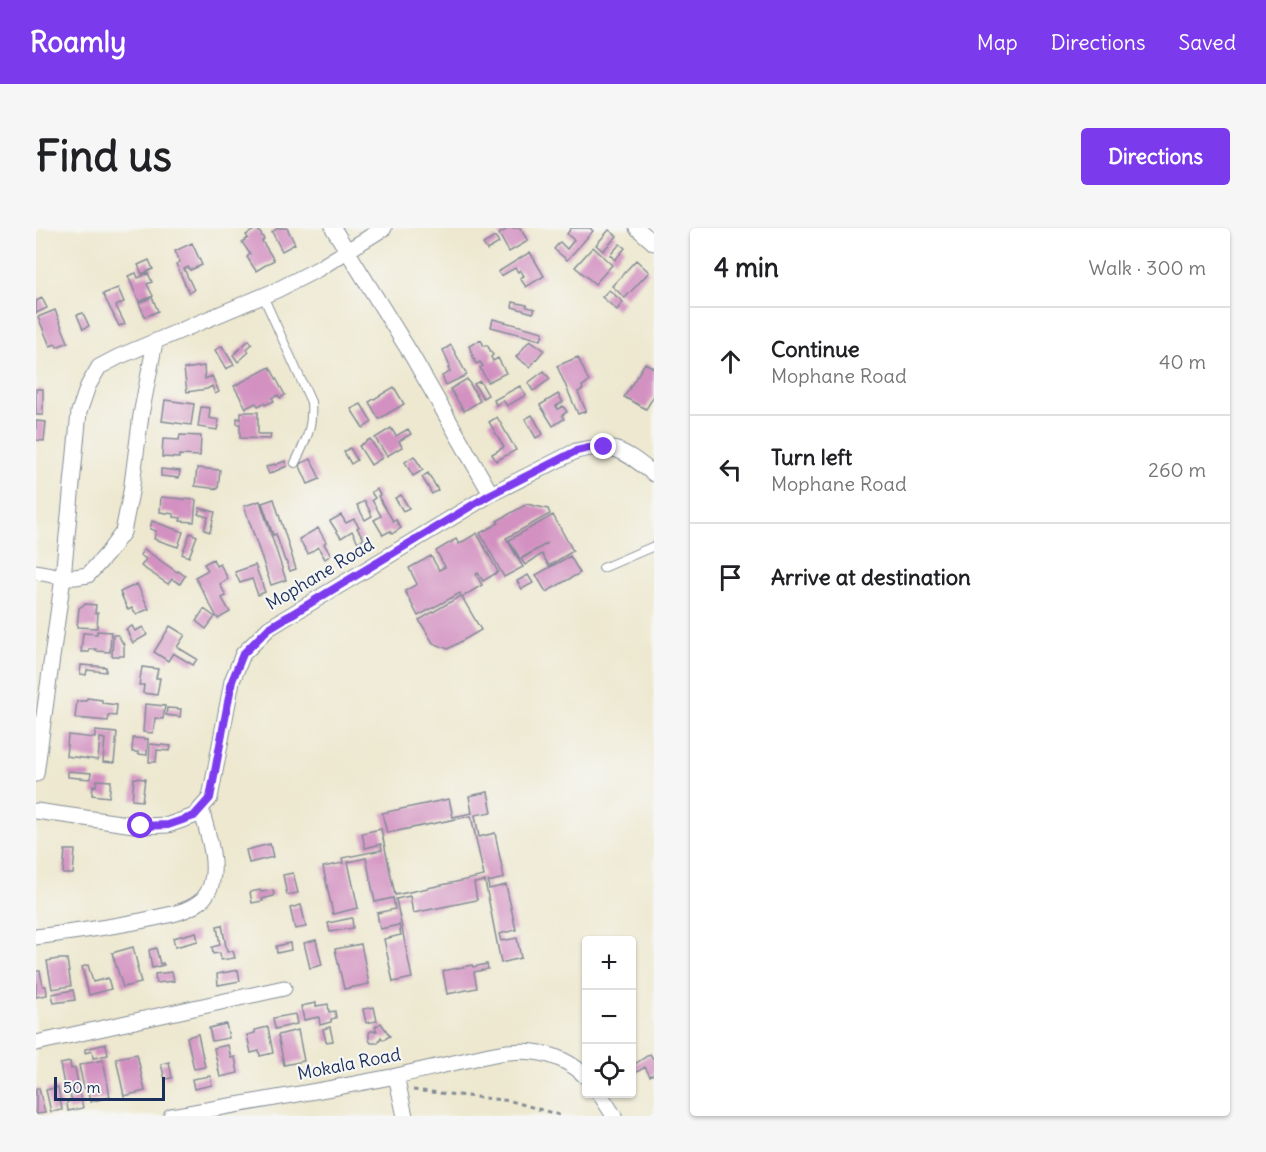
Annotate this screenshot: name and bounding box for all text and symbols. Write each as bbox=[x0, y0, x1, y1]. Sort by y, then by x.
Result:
text: Roamly bbox=[30, 24, 126, 60]
text: Map bbox=[977, 29, 1018, 56]
text: Directions bbox=[1051, 29, 1145, 56]
text: Saved bbox=[1178, 29, 1236, 56]
button: Directions bbox=[1081, 128, 1230, 185]
text: Find us bbox=[36, 130, 172, 182]
text: 4 min bbox=[714, 251, 779, 284]
text: Walk · 300 m bbox=[1088, 255, 1206, 280]
text: Continue bbox=[771, 335, 860, 363]
icon: ahead bbox=[714, 345, 747, 378]
text: 40 m bbox=[1159, 349, 1206, 374]
text: Mophane Road bbox=[771, 363, 907, 388]
route end bbox=[590, 433, 616, 459]
text: Turn left bbox=[771, 443, 852, 471]
icon: left bbox=[714, 453, 747, 486]
text: 260 m bbox=[1148, 457, 1206, 482]
text: Mophane Road bbox=[771, 471, 907, 496]
street label: Mophane Road bbox=[261, 532, 378, 615]
icon: arrive bbox=[714, 561, 747, 594]
text: Arrive at destination bbox=[771, 563, 971, 591]
route start bbox=[127, 812, 153, 838]
map controls bbox=[582, 936, 636, 1098]
button: + bbox=[582, 936, 636, 990]
button: − bbox=[582, 990, 636, 1044]
street label: Mokala Road bbox=[295, 1042, 403, 1085]
button: locate bbox=[582, 1044, 636, 1098]
scale bar bbox=[54, 1074, 165, 1102]
text: 50 m bbox=[63, 1077, 101, 1097]

